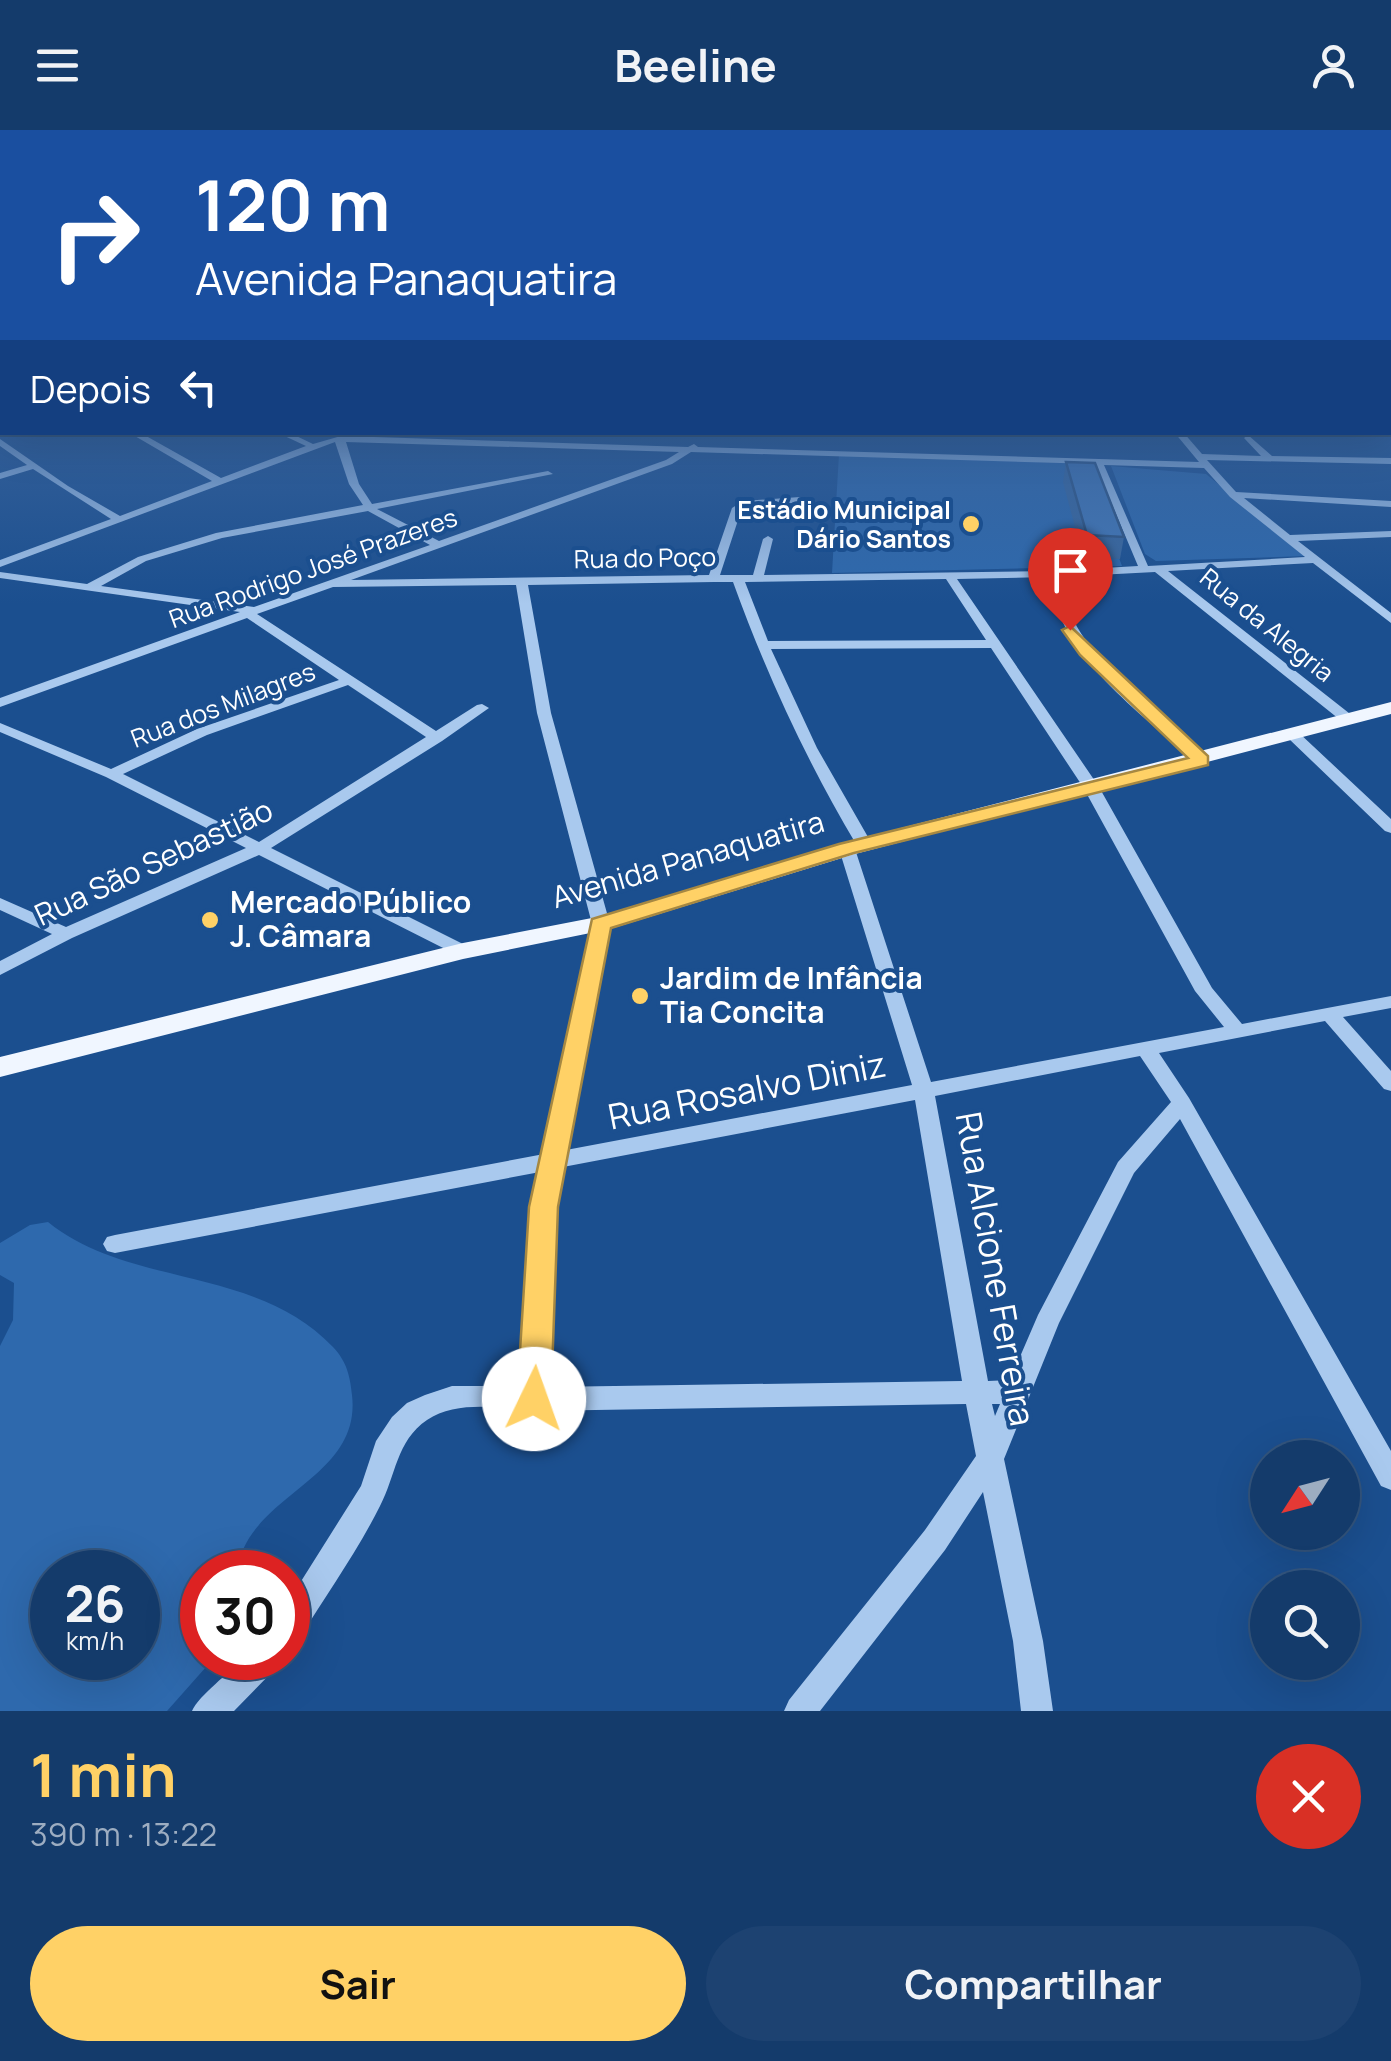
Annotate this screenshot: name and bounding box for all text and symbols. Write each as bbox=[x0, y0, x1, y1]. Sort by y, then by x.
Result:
text: Beeline bbox=[614, 34, 777, 96]
icon: menu bbox=[30, 38, 85, 93]
icon: person bbox=[1306, 38, 1361, 93]
text: 120 m bbox=[195, 156, 390, 252]
icon: right bbox=[30, 170, 160, 300]
text: Avenida Panaquatira bbox=[195, 247, 617, 309]
icon: left bbox=[171, 360, 226, 415]
text: Depois bbox=[30, 362, 151, 414]
place label: Estádio Municipal Dário Santos bbox=[737, 492, 951, 556]
street label: Rua Rodrigo José Prazeres bbox=[164, 499, 462, 636]
marker: Estádio Municipal Dário Santos bbox=[960, 513, 982, 535]
pin bbox=[1028, 528, 1113, 631]
street label: Rua do Poço bbox=[574, 539, 716, 576]
icon: arrive bbox=[1043, 543, 1098, 598]
street label: Rua da Alegria bbox=[1193, 560, 1342, 690]
street label: Rua dos Milagres bbox=[126, 653, 320, 756]
street label: Rua São Sebastião bbox=[28, 789, 279, 935]
street label: Avenida Panaquatira bbox=[547, 800, 829, 917]
place label: Mercado Público J. Câmara bbox=[230, 881, 471, 956]
marker: Mercado Público J. Câmara bbox=[199, 909, 221, 931]
place label: Jardim de Infância Tia Concita bbox=[660, 957, 923, 1032]
marker: Jardim de Infância Tia Concita bbox=[629, 985, 651, 1007]
street label: Rua Rosalvo Diniz bbox=[604, 1040, 890, 1140]
street label: Rua Alcione Ferreira bbox=[945, 1108, 1047, 1430]
position arrow bbox=[482, 1347, 586, 1451]
north arrow bbox=[1250, 1440, 1360, 1550]
map controls bbox=[1250, 1440, 1360, 1680]
speed limit sign: 30 bbox=[180, 1550, 310, 1680]
text: 26 bbox=[65, 1569, 125, 1637]
button: search bbox=[1250, 1570, 1360, 1680]
text: km/h bbox=[66, 1623, 124, 1658]
text: 1 min bbox=[30, 1733, 177, 1815]
button: close bbox=[1256, 1744, 1361, 1849]
text: 390 m · 13:22 bbox=[30, 1812, 217, 1856]
button: Sair bbox=[30, 1926, 686, 2041]
button: Compartilhar bbox=[706, 1926, 1361, 2041]

